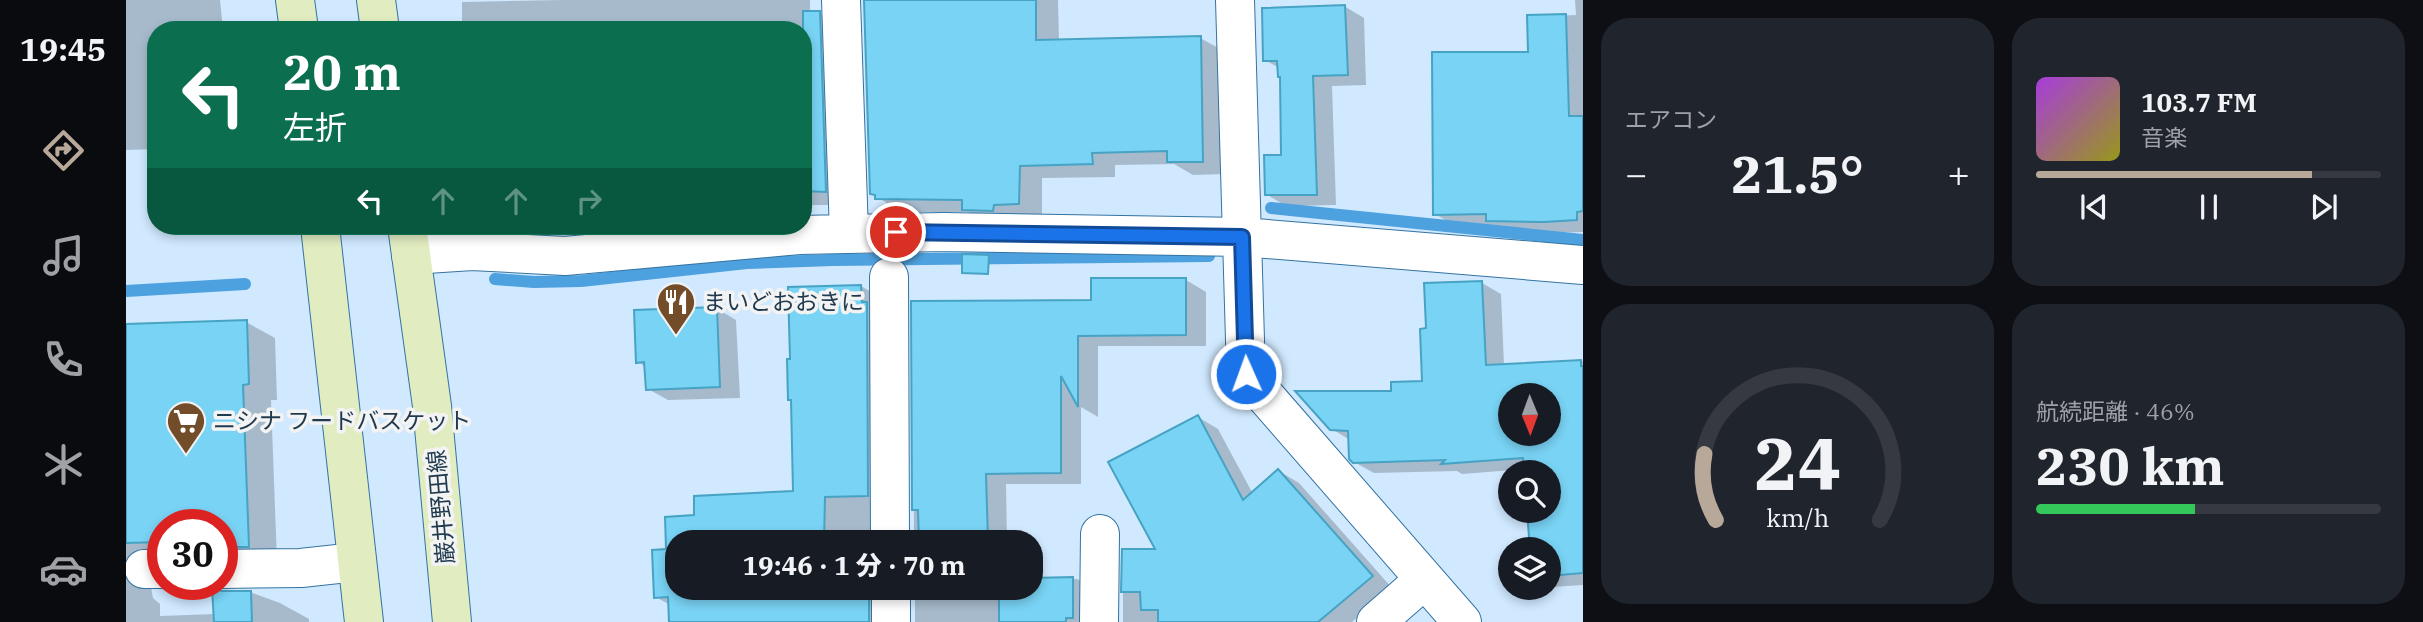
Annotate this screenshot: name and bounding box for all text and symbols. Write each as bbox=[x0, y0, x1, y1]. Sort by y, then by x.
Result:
text: 19:45 bbox=[20, 28, 106, 70]
text: 20 m bbox=[283, 40, 401, 103]
icon: left bbox=[168, 49, 259, 140]
text: 103.7 FM bbox=[2141, 85, 2257, 119]
text: エアコン bbox=[1625, 104, 1717, 134]
text: 左折 bbox=[283, 106, 347, 148]
text: 音楽 bbox=[2141, 122, 2187, 152]
icon: directions bbox=[39, 126, 88, 175]
text: 21.5° bbox=[1731, 140, 1864, 207]
text: − bbox=[1625, 149, 1648, 198]
text: + bbox=[1947, 149, 1970, 198]
icon: left bbox=[351, 182, 389, 220]
icon: ahead bbox=[424, 182, 462, 220]
icon: ahead bbox=[497, 182, 535, 220]
icon: right bbox=[570, 182, 608, 220]
icon: previous bbox=[2075, 188, 2113, 226]
icon: pause bbox=[2190, 188, 2228, 226]
icon: next bbox=[2305, 188, 2343, 226]
pin bbox=[866, 202, 926, 262]
icon: arrive bbox=[877, 213, 915, 251]
icon: music bbox=[39, 231, 88, 280]
restaurant icon: まいどおおきに bbox=[655, 281, 697, 336]
place label: まいどおおきに bbox=[703, 286, 864, 316]
icon: phone bbox=[39, 335, 88, 384]
position arrow bbox=[1209, 337, 1283, 411]
north arrow bbox=[1498, 383, 1561, 446]
map controls bbox=[1498, 383, 1561, 600]
text: 航続距離 · 46% bbox=[2036, 396, 2195, 426]
supermarket icon: ニシナ フードバスケット bbox=[165, 400, 207, 455]
place label: ニシナ フードバスケット bbox=[213, 405, 471, 435]
text: 24 bbox=[1754, 415, 1841, 510]
text: 230 km bbox=[2036, 432, 2225, 499]
icon: climate bbox=[39, 440, 88, 489]
street label: 巌井野田線 bbox=[420, 448, 460, 566]
button: search bbox=[1498, 460, 1561, 523]
text: km/h bbox=[1766, 501, 1829, 534]
speed limit sign: 30 bbox=[147, 509, 238, 600]
button: layers bbox=[1498, 537, 1561, 600]
icon: car bbox=[39, 545, 88, 594]
text: 19:46 · 1 分 · 70 m bbox=[742, 548, 966, 582]

